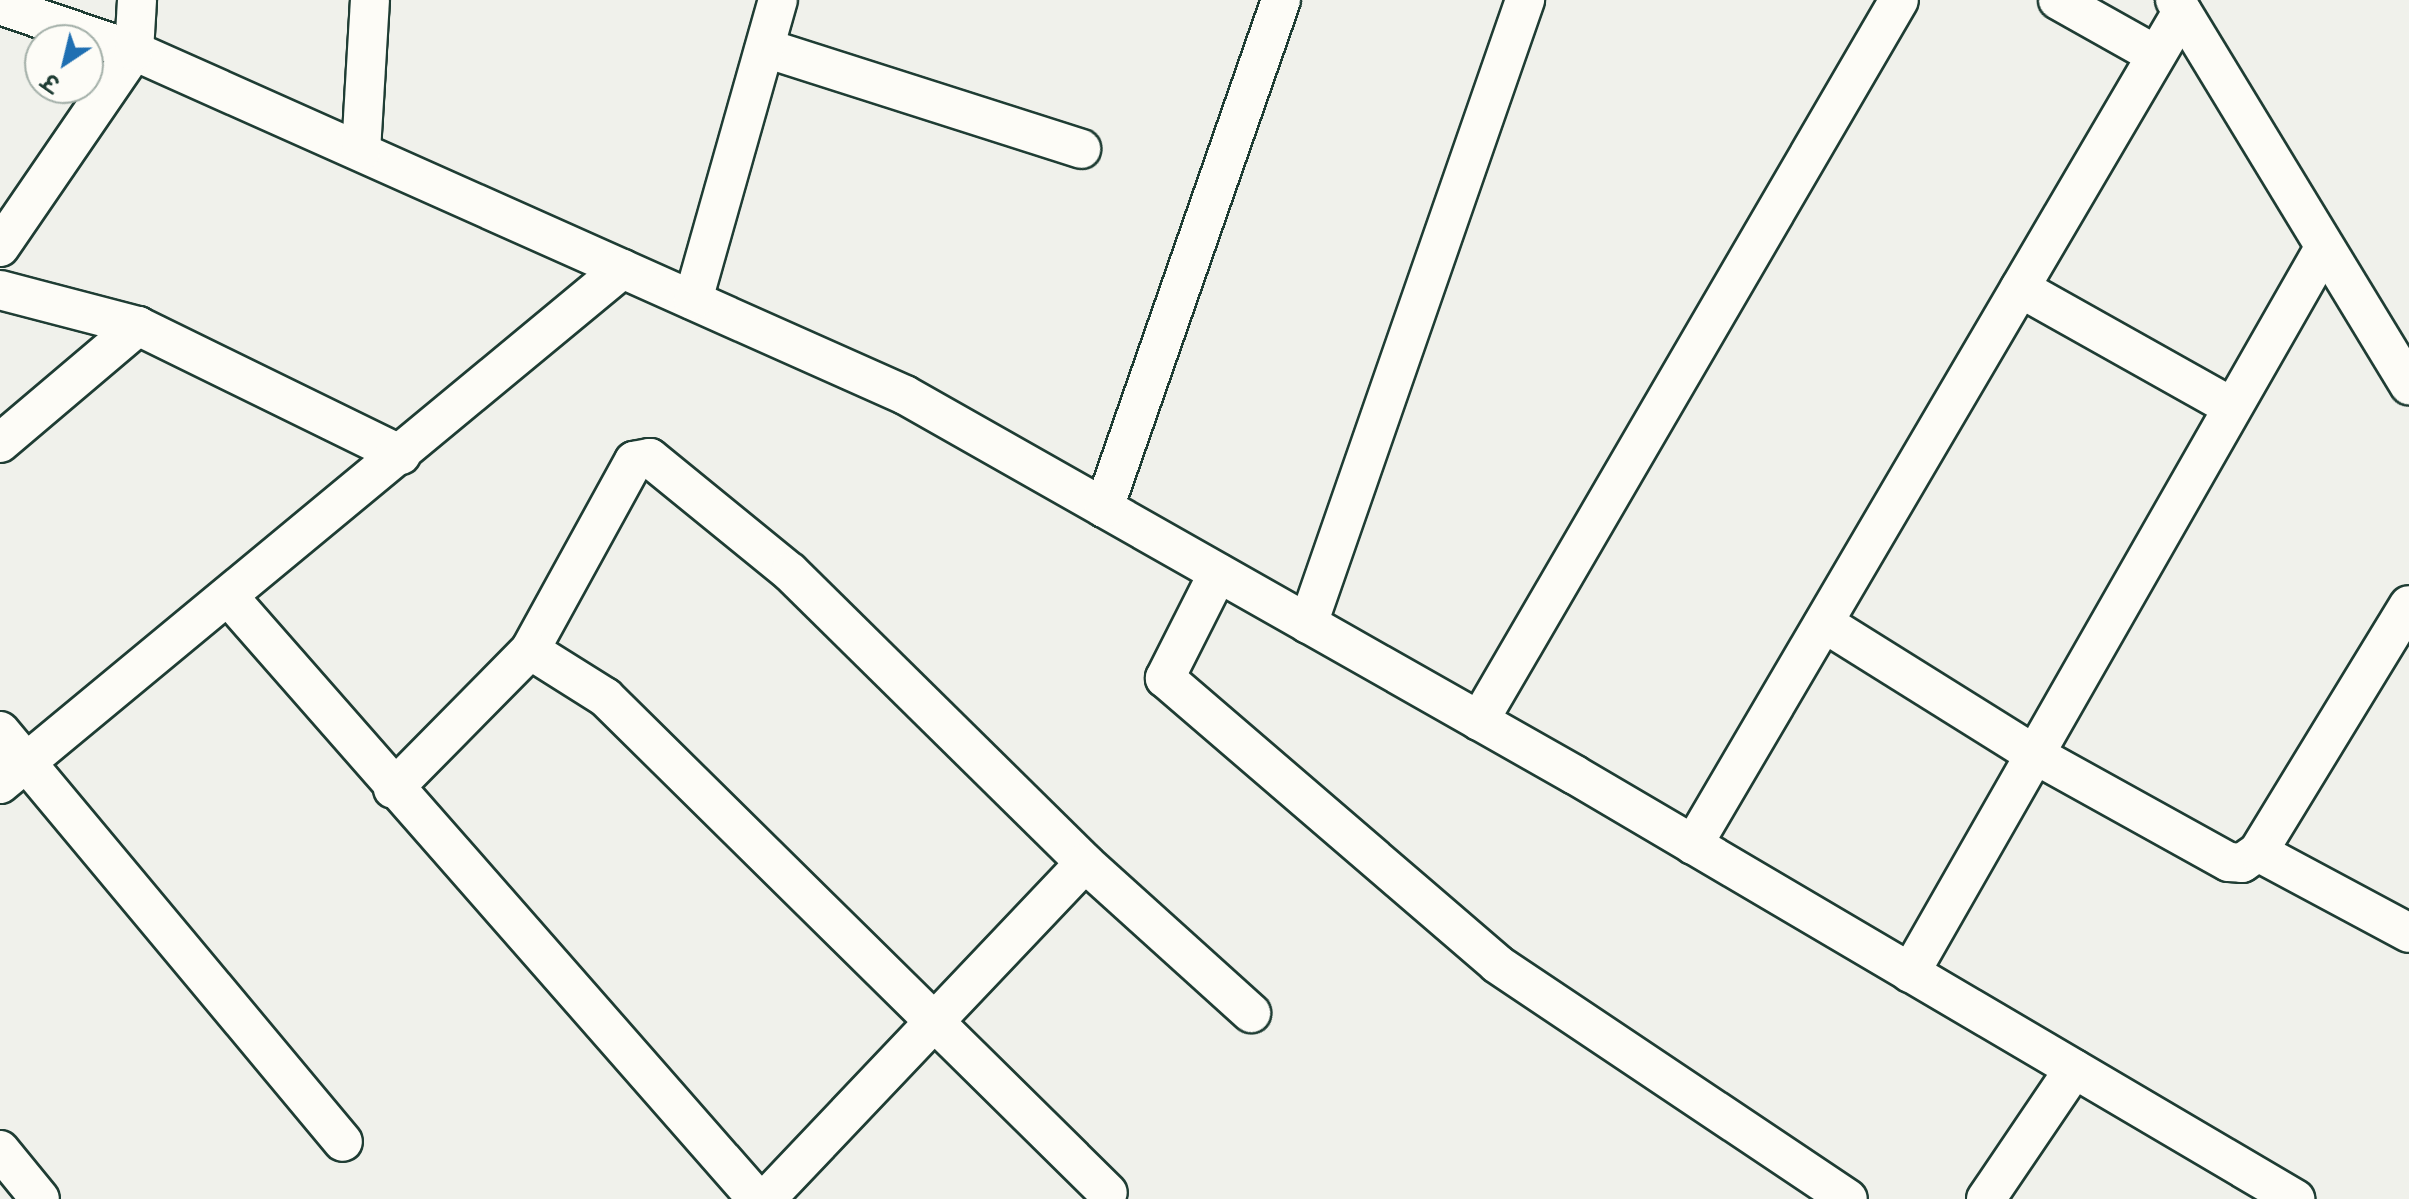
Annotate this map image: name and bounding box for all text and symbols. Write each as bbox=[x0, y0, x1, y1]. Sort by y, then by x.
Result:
north arrow bbox=[24, 24, 104, 104]
text: उ bbox=[38, 67, 65, 97]

